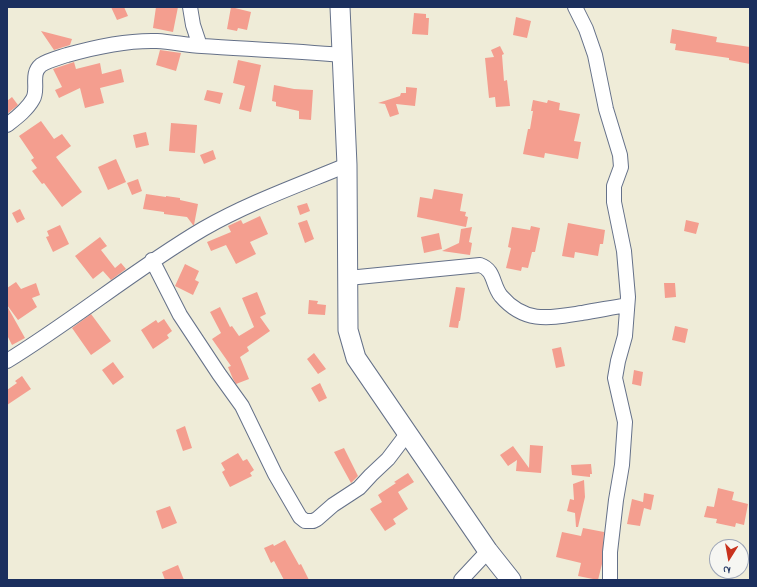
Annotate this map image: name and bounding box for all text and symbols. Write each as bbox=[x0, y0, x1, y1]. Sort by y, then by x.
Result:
north arrow bbox=[709, 539, 749, 579]
text: N bbox=[722, 561, 732, 578]

